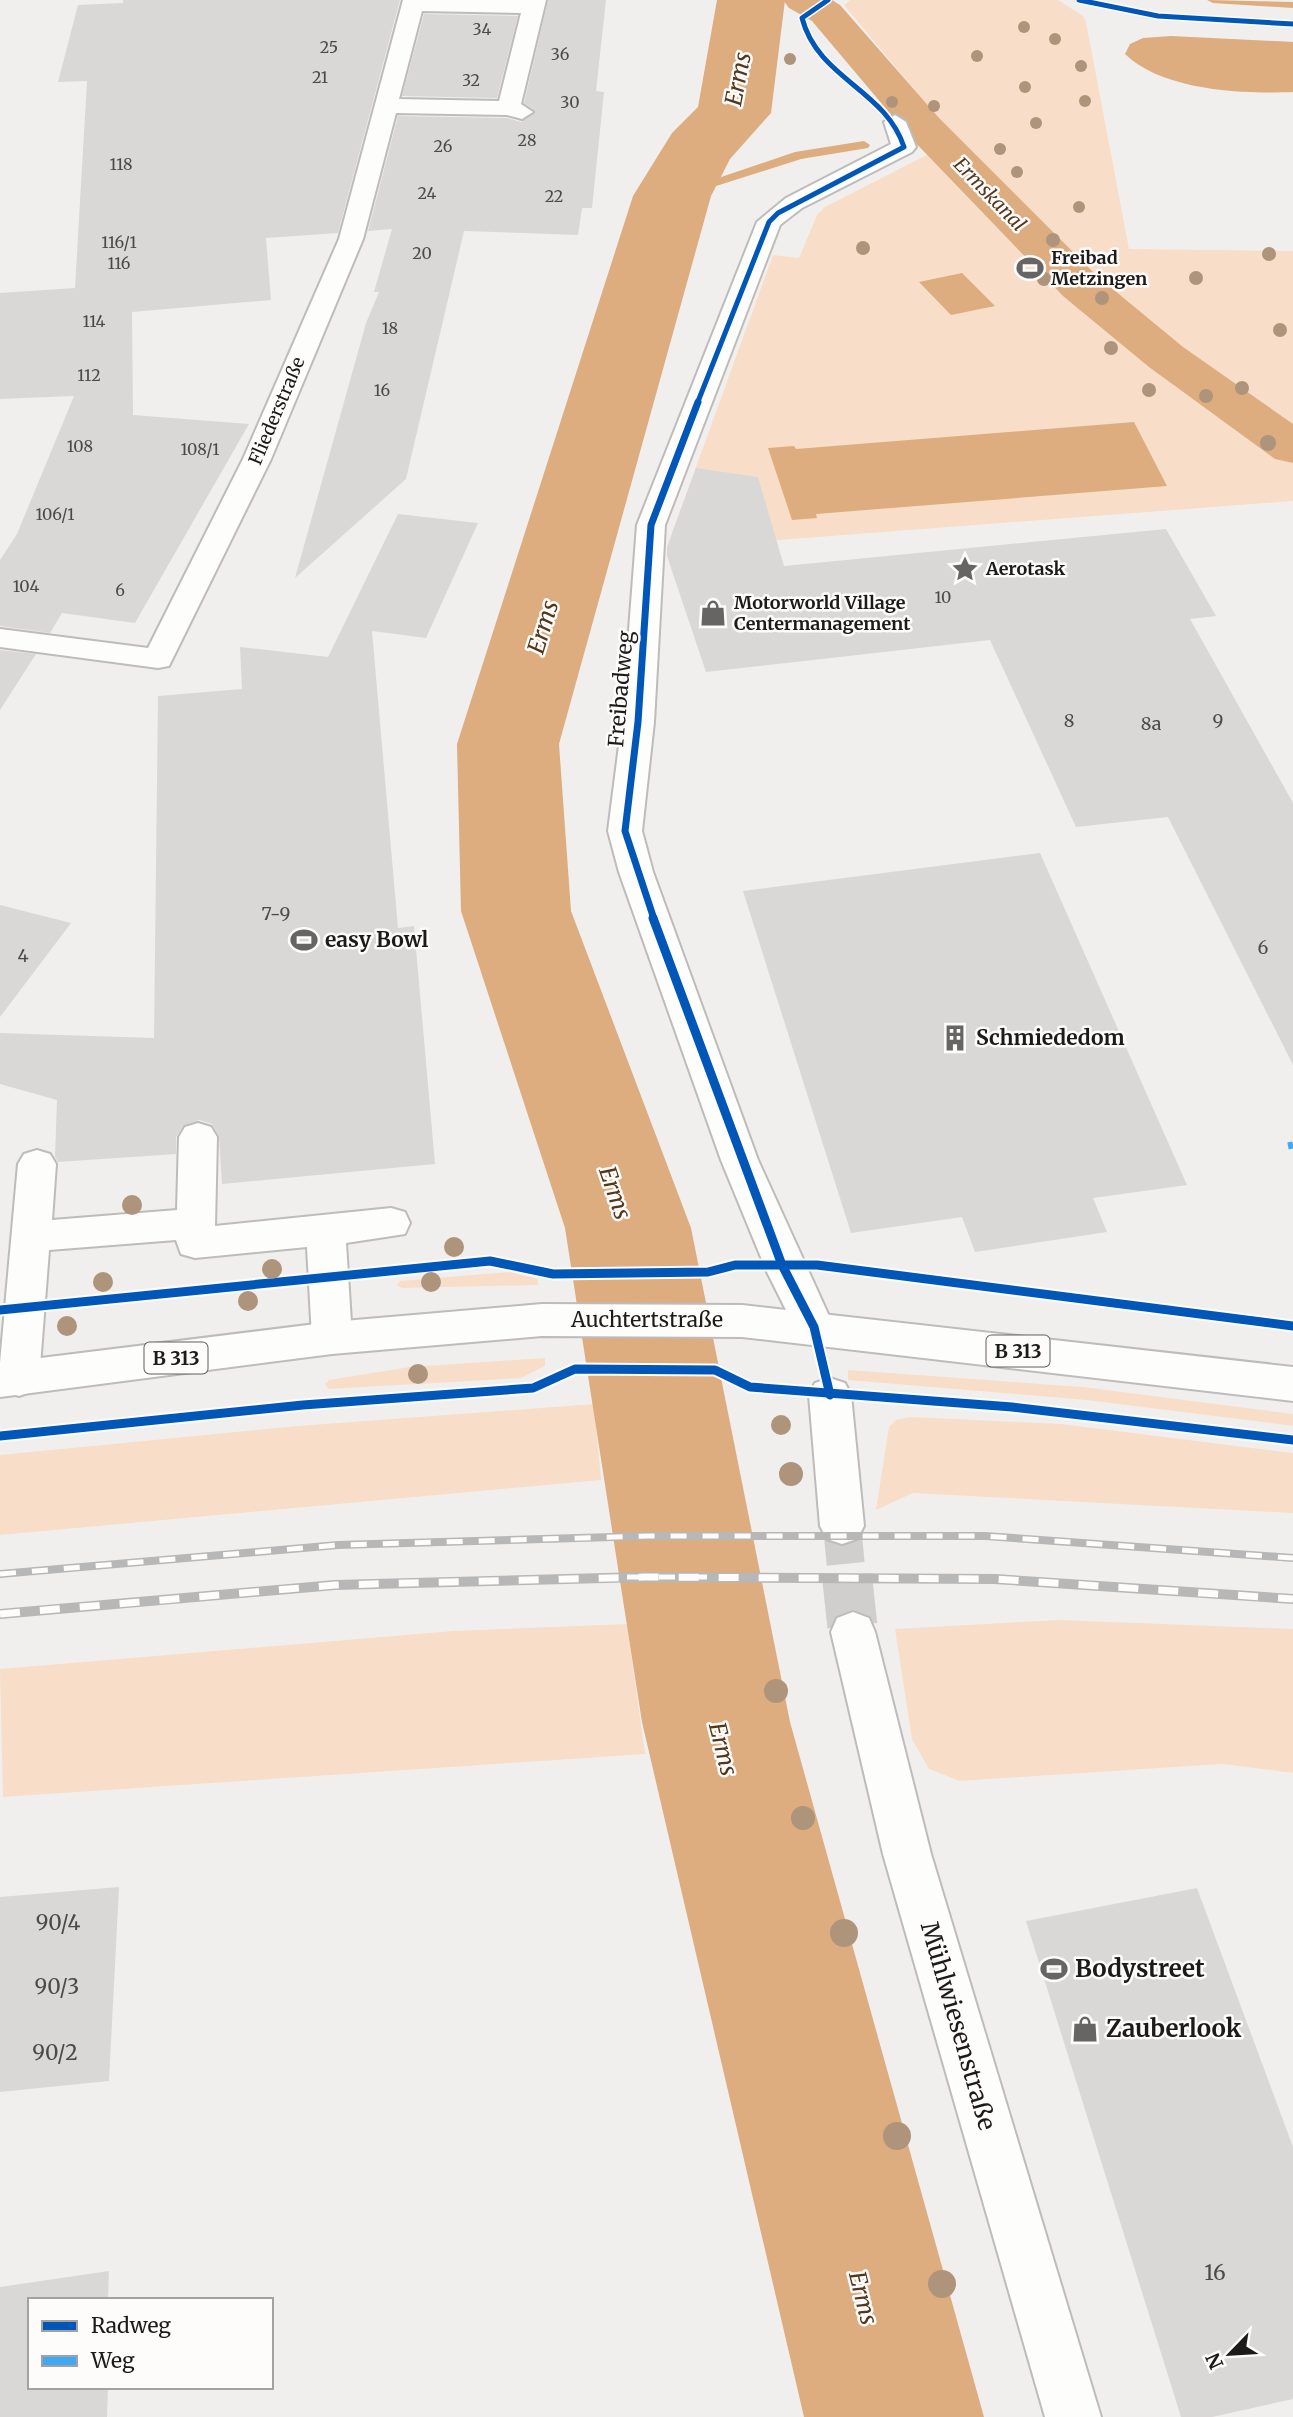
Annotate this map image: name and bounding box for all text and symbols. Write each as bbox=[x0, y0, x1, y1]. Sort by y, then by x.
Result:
house number: 34 bbox=[473, 19, 492, 39]
house number: 25 bbox=[320, 37, 338, 57]
house number: 36 bbox=[551, 44, 570, 64]
water label: Erms bbox=[718, 50, 757, 108]
house number: 21 bbox=[312, 67, 328, 87]
house number: 32 bbox=[462, 70, 480, 90]
house number: 30 bbox=[560, 92, 580, 112]
house number: 28 bbox=[518, 130, 536, 150]
house number: 26 bbox=[434, 136, 453, 156]
water label: Ermskanal bbox=[949, 152, 1031, 236]
house number: 118 bbox=[109, 154, 133, 174]
house number: 24 bbox=[418, 183, 437, 203]
house number: 22 bbox=[545, 186, 563, 206]
house number: 116/1 bbox=[101, 232, 137, 252]
house number: 20 bbox=[412, 243, 432, 263]
place label: Freibad Metzingen bbox=[1051, 246, 1147, 290]
house number: 116 bbox=[107, 253, 131, 273]
sports icon: Freibad Metzingen bbox=[1015, 253, 1045, 283]
house number: 114 bbox=[83, 311, 106, 331]
house number: 18 bbox=[382, 318, 398, 338]
street label: Fliederstraße bbox=[243, 353, 310, 468]
house number: 112 bbox=[77, 365, 101, 385]
house number: 16 bbox=[374, 380, 390, 400]
house number: 108 bbox=[67, 436, 93, 456]
house number: 108/1 bbox=[181, 439, 219, 459]
house number: 106/1 bbox=[35, 504, 75, 524]
place icon: Aerotask bbox=[950, 554, 980, 584]
place label: Aerotask bbox=[985, 557, 1066, 580]
house number: 104 bbox=[13, 576, 39, 596]
house number: 6 bbox=[115, 580, 125, 600]
house number: 10 bbox=[935, 587, 951, 607]
place label: Motorworld Village Centermanagement bbox=[734, 591, 911, 635]
water label: Erms bbox=[521, 597, 564, 657]
shop icon: Motorworld Village Centermanagement bbox=[698, 598, 728, 628]
street label: Freibadweg bbox=[602, 629, 639, 748]
house number: 8 bbox=[1064, 709, 1074, 732]
house number: 9 bbox=[1213, 709, 1223, 732]
house number: 8a bbox=[1141, 712, 1162, 735]
house number: 7-9 bbox=[262, 902, 290, 925]
sports icon: easy Bowl bbox=[289, 925, 319, 955]
place label: easy Bowl bbox=[325, 926, 429, 953]
house number: 6 bbox=[1258, 936, 1269, 959]
house number: 4 bbox=[17, 944, 29, 967]
building icon: Schmiededom bbox=[940, 1023, 970, 1053]
place label: Schmiededom bbox=[976, 1024, 1125, 1051]
water label: Erms bbox=[593, 1163, 638, 1223]
street label: Auchtertstraße bbox=[570, 1306, 723, 1333]
road number: B 313 bbox=[986, 1336, 1050, 1366]
road number: B 313 bbox=[144, 1342, 208, 1374]
water label: Erms bbox=[703, 1719, 744, 1779]
house number: 90/4 bbox=[36, 1909, 80, 1936]
street label: Mühlwiesenstraße bbox=[914, 1918, 1003, 2134]
place label: Bodystreet bbox=[1075, 1953, 1205, 1984]
sports icon: Bodystreet bbox=[1039, 1954, 1069, 1984]
house number: 90/3 bbox=[35, 1973, 79, 2000]
place label: Zauberlook bbox=[1106, 2013, 1242, 2044]
shop icon: Zauberlook bbox=[1070, 2014, 1100, 2044]
house number: 90/2 bbox=[32, 2039, 78, 2066]
house number: 16 bbox=[1204, 2259, 1226, 2286]
water label: Erms bbox=[843, 2268, 884, 2328]
legend bbox=[28, 2298, 273, 2389]
text: Radweg bbox=[91, 2312, 171, 2339]
north arrow bbox=[1195, 2319, 1265, 2389]
text: Weg bbox=[90, 2347, 135, 2374]
text: N bbox=[1201, 2349, 1229, 2373]

